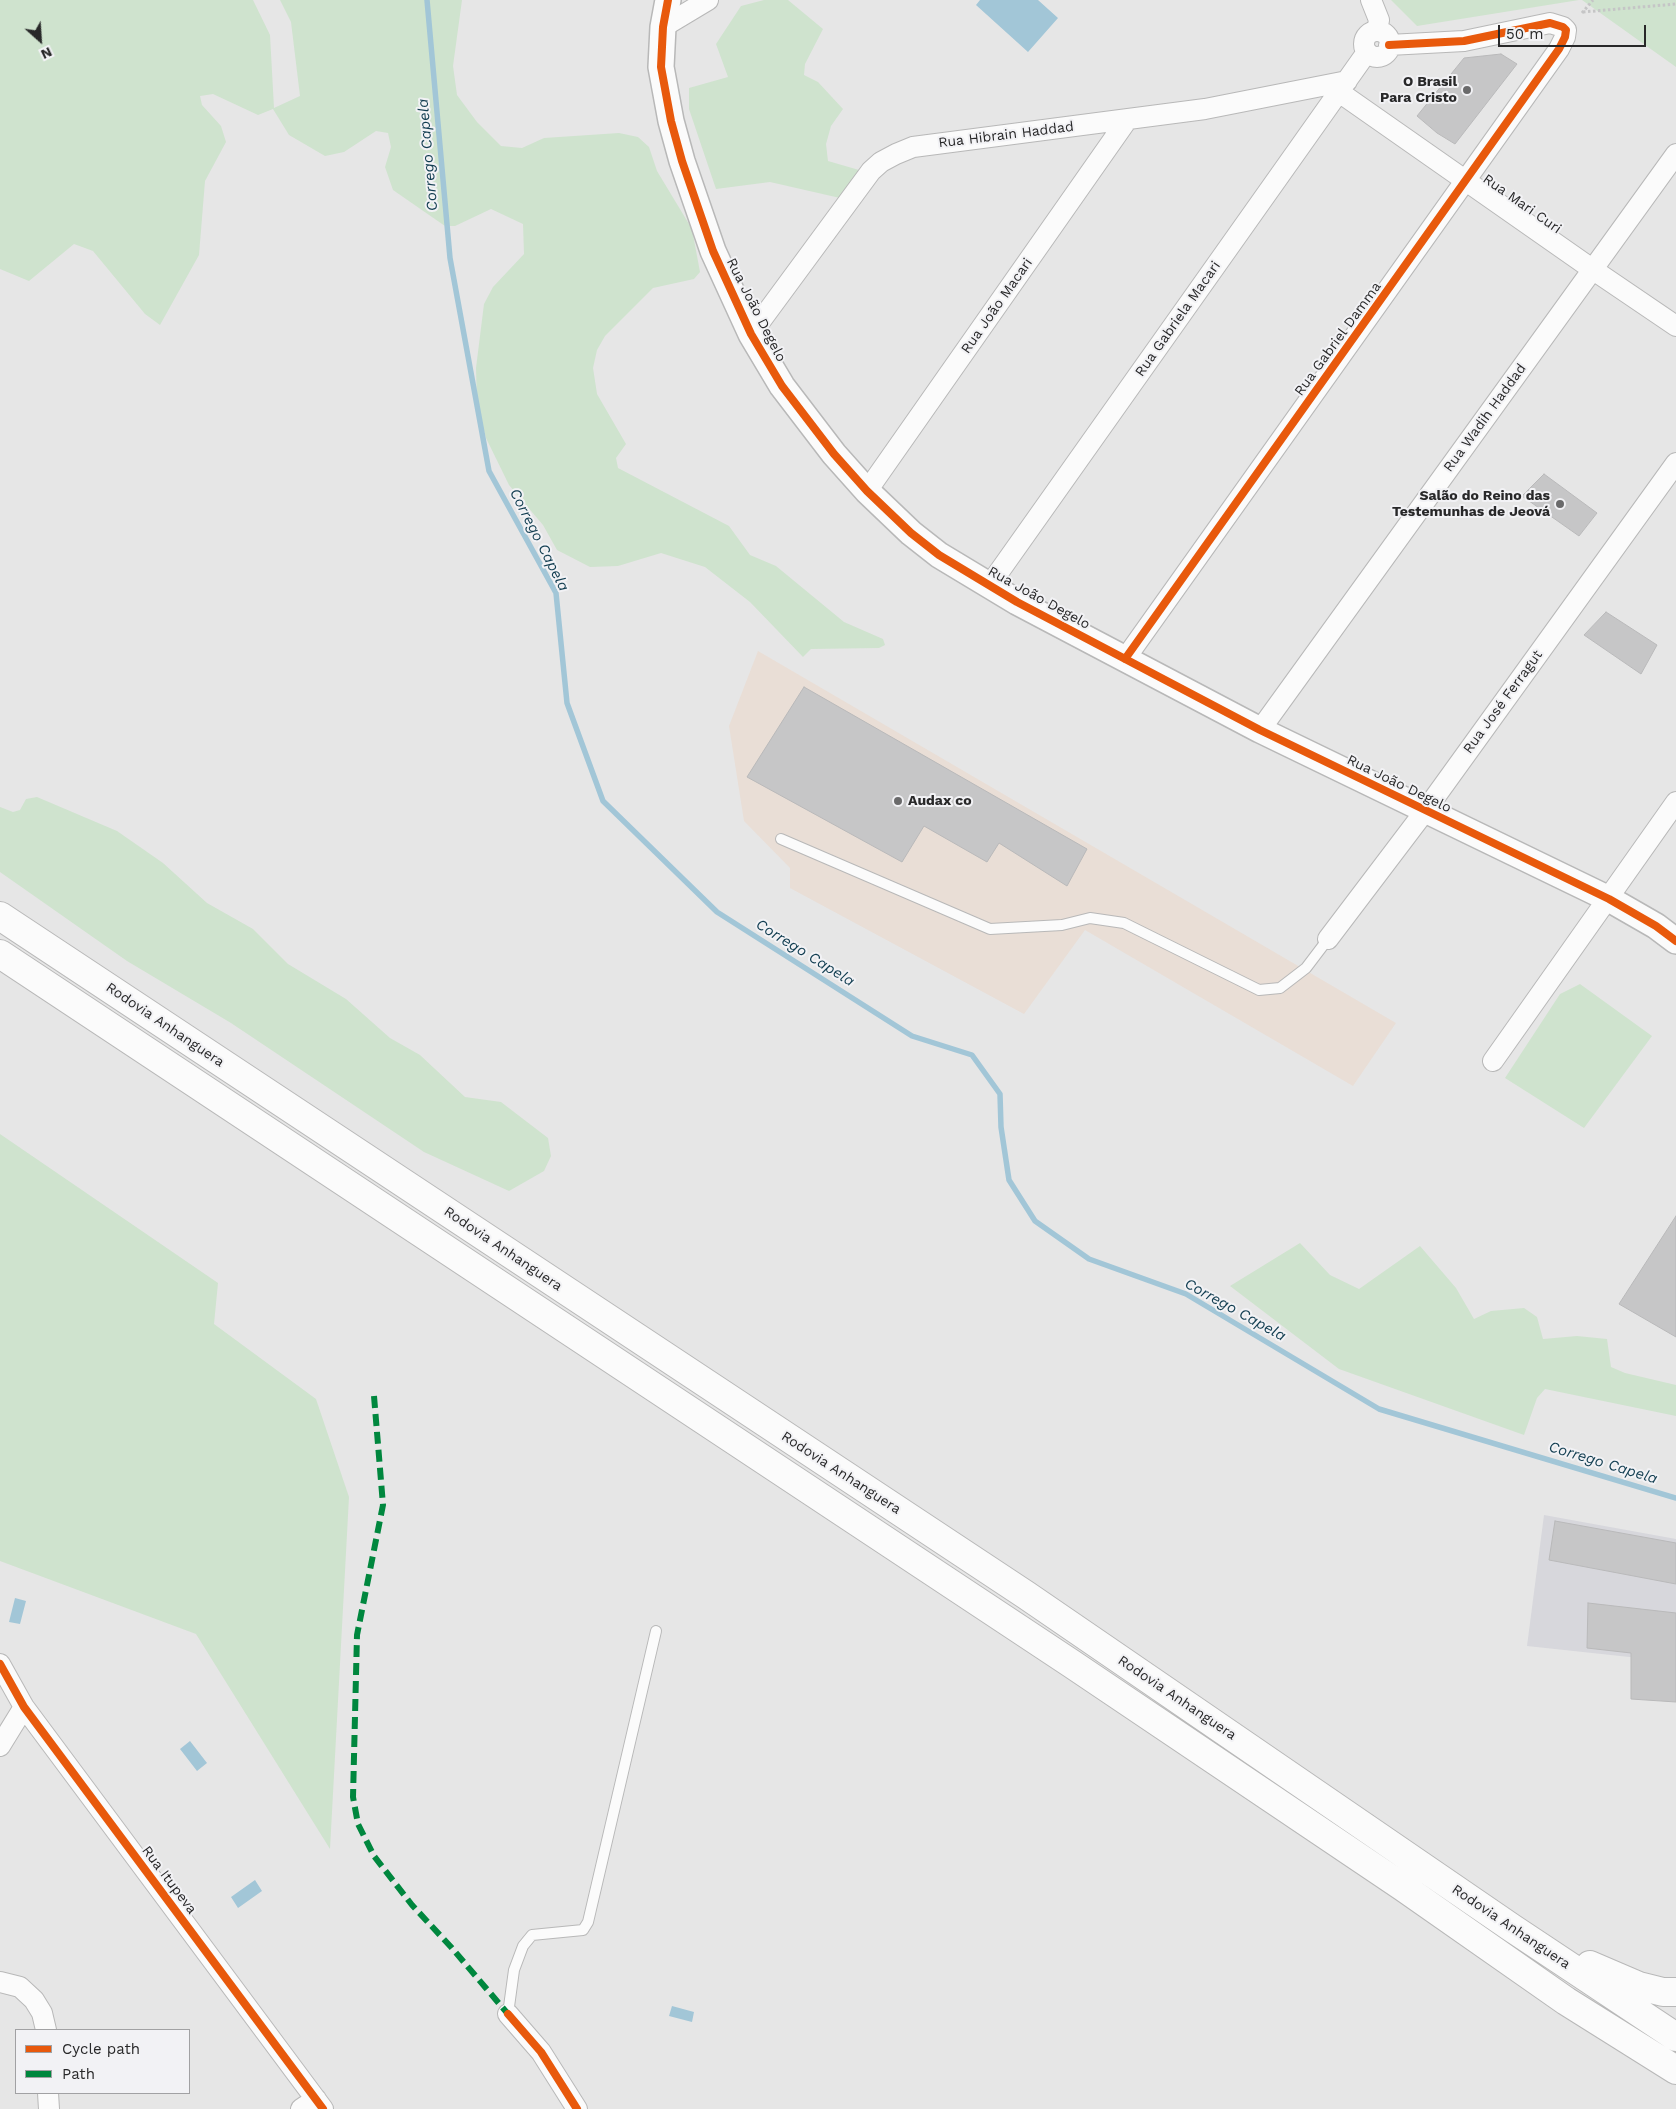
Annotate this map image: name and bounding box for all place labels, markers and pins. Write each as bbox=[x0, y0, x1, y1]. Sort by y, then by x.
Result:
place label: O Brasil Para Cristo bbox=[1380, 74, 1457, 106]
marker: O Brasil Para Cristo bbox=[1461, 84, 1473, 96]
place label: Salão do Reino das Testemunhas de Jeová bbox=[1392, 488, 1550, 520]
marker: Salão do Reino das Testemunhas de Jeová bbox=[1554, 498, 1566, 510]
place label: Audax co bbox=[908, 793, 972, 809]
marker: Audax co bbox=[892, 795, 904, 807]

